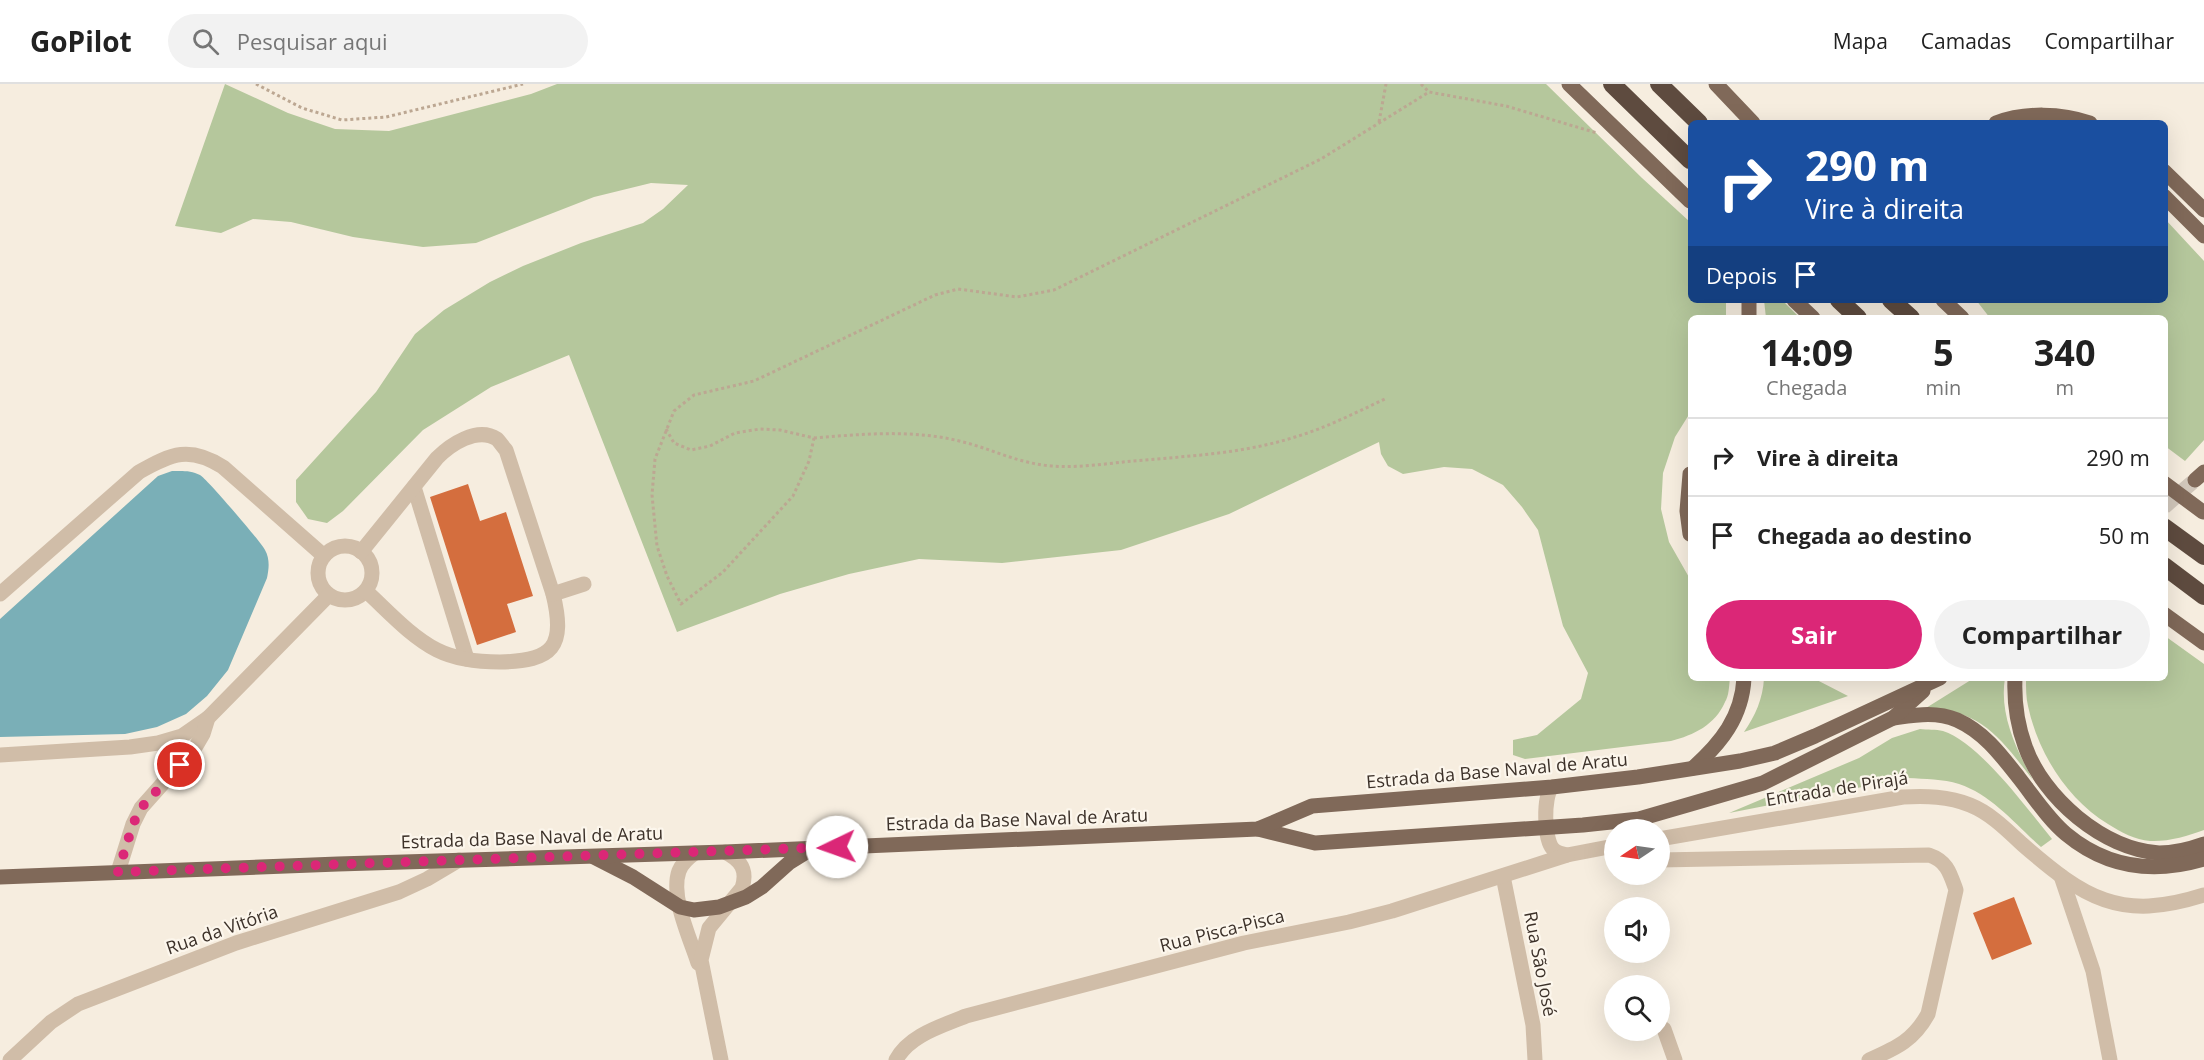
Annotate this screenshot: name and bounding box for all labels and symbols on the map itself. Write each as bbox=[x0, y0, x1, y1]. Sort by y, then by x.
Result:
pin bbox=[154, 739, 205, 790]
street label: Estrada da Base Naval de Aratu bbox=[1365, 747, 1629, 793]
street label: Entrada de Pirajá bbox=[1764, 765, 1910, 811]
street label: Estrada da Base Naval de Aratu bbox=[885, 802, 1149, 836]
position arrow bbox=[805, 815, 869, 879]
north arrow bbox=[1604, 819, 1670, 885]
street label: Estrada da Base Naval de Aratu bbox=[400, 820, 664, 854]
street label: Rua da Vitória bbox=[162, 899, 281, 959]
street label: Rua Pisca-Pisca bbox=[1157, 903, 1287, 957]
street label: Rua São José bbox=[1519, 909, 1563, 1018]

